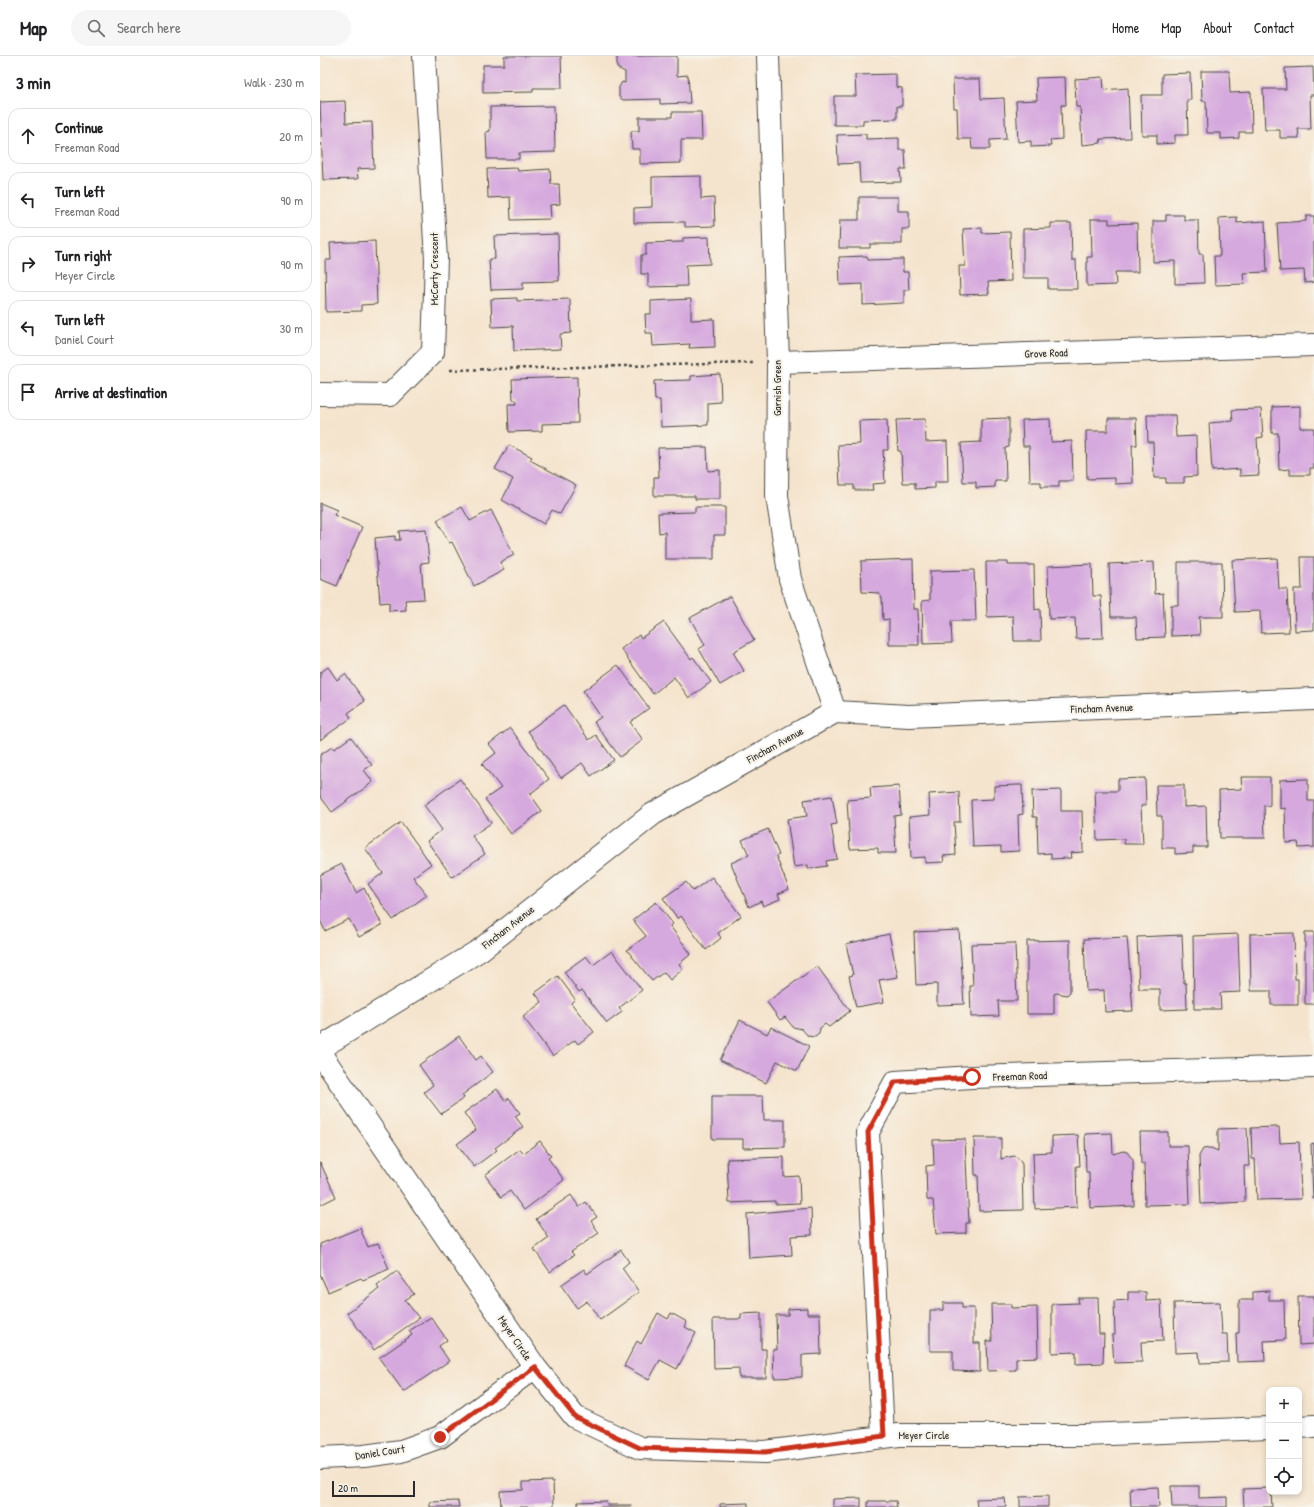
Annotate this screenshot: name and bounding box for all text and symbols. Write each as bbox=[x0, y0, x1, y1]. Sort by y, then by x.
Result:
search box bbox=[71, 10, 351, 46]
text: Map bbox=[20, 15, 47, 41]
icon: search bbox=[85, 17, 107, 39]
text: Search here bbox=[117, 17, 181, 38]
text: Home bbox=[1112, 18, 1139, 37]
text: Map bbox=[1161, 18, 1181, 37]
text: About bbox=[1203, 18, 1232, 37]
text: Contact bbox=[1254, 18, 1294, 37]
text: 3 min bbox=[16, 71, 51, 94]
text: Walk · 230 m bbox=[244, 73, 304, 91]
text: Continue bbox=[55, 117, 103, 138]
icon: ahead bbox=[17, 125, 39, 147]
text: 20 m bbox=[279, 127, 303, 145]
text: Freeman Road bbox=[55, 138, 119, 156]
text: Turn left bbox=[55, 181, 105, 202]
icon: left bbox=[17, 189, 39, 211]
text: 90 m bbox=[281, 191, 303, 209]
text: Freeman Road bbox=[55, 202, 119, 220]
street label: McCarty Crescent bbox=[427, 232, 441, 305]
text: Turn right bbox=[55, 245, 111, 266]
icon: right bbox=[17, 253, 39, 275]
text: 90 m bbox=[281, 255, 303, 273]
text: Meyer Circle bbox=[55, 266, 115, 284]
text: Turn left bbox=[55, 309, 105, 330]
icon: left bbox=[17, 317, 39, 339]
text: 30 m bbox=[280, 319, 303, 337]
text: Daniel Court bbox=[55, 330, 114, 348]
street label: Grove Road bbox=[1024, 345, 1069, 361]
street label: Garnish Green bbox=[770, 360, 784, 416]
icon: arrive bbox=[17, 381, 39, 403]
text: Arrive at destination bbox=[55, 382, 167, 403]
street label: Fincham Avenue bbox=[1069, 700, 1134, 716]
street label: Fincham Avenue bbox=[743, 723, 806, 767]
street label: Fincham Avenue bbox=[478, 902, 537, 952]
route start bbox=[963, 1068, 981, 1086]
street label: Freeman Road bbox=[992, 1068, 1048, 1084]
street label: Meyer Circle bbox=[495, 1313, 535, 1364]
map controls bbox=[1266, 1387, 1302, 1495]
button: + bbox=[1266, 1387, 1302, 1423]
button: − bbox=[1266, 1423, 1302, 1459]
route end bbox=[431, 1428, 449, 1446]
street label: Meyer Circle bbox=[898, 1428, 950, 1442]
street label: Daniel Court bbox=[354, 1441, 406, 1463]
button: locate bbox=[1266, 1459, 1302, 1495]
scale bar bbox=[332, 1479, 415, 1498]
text: 20 m bbox=[338, 1481, 358, 1495]

